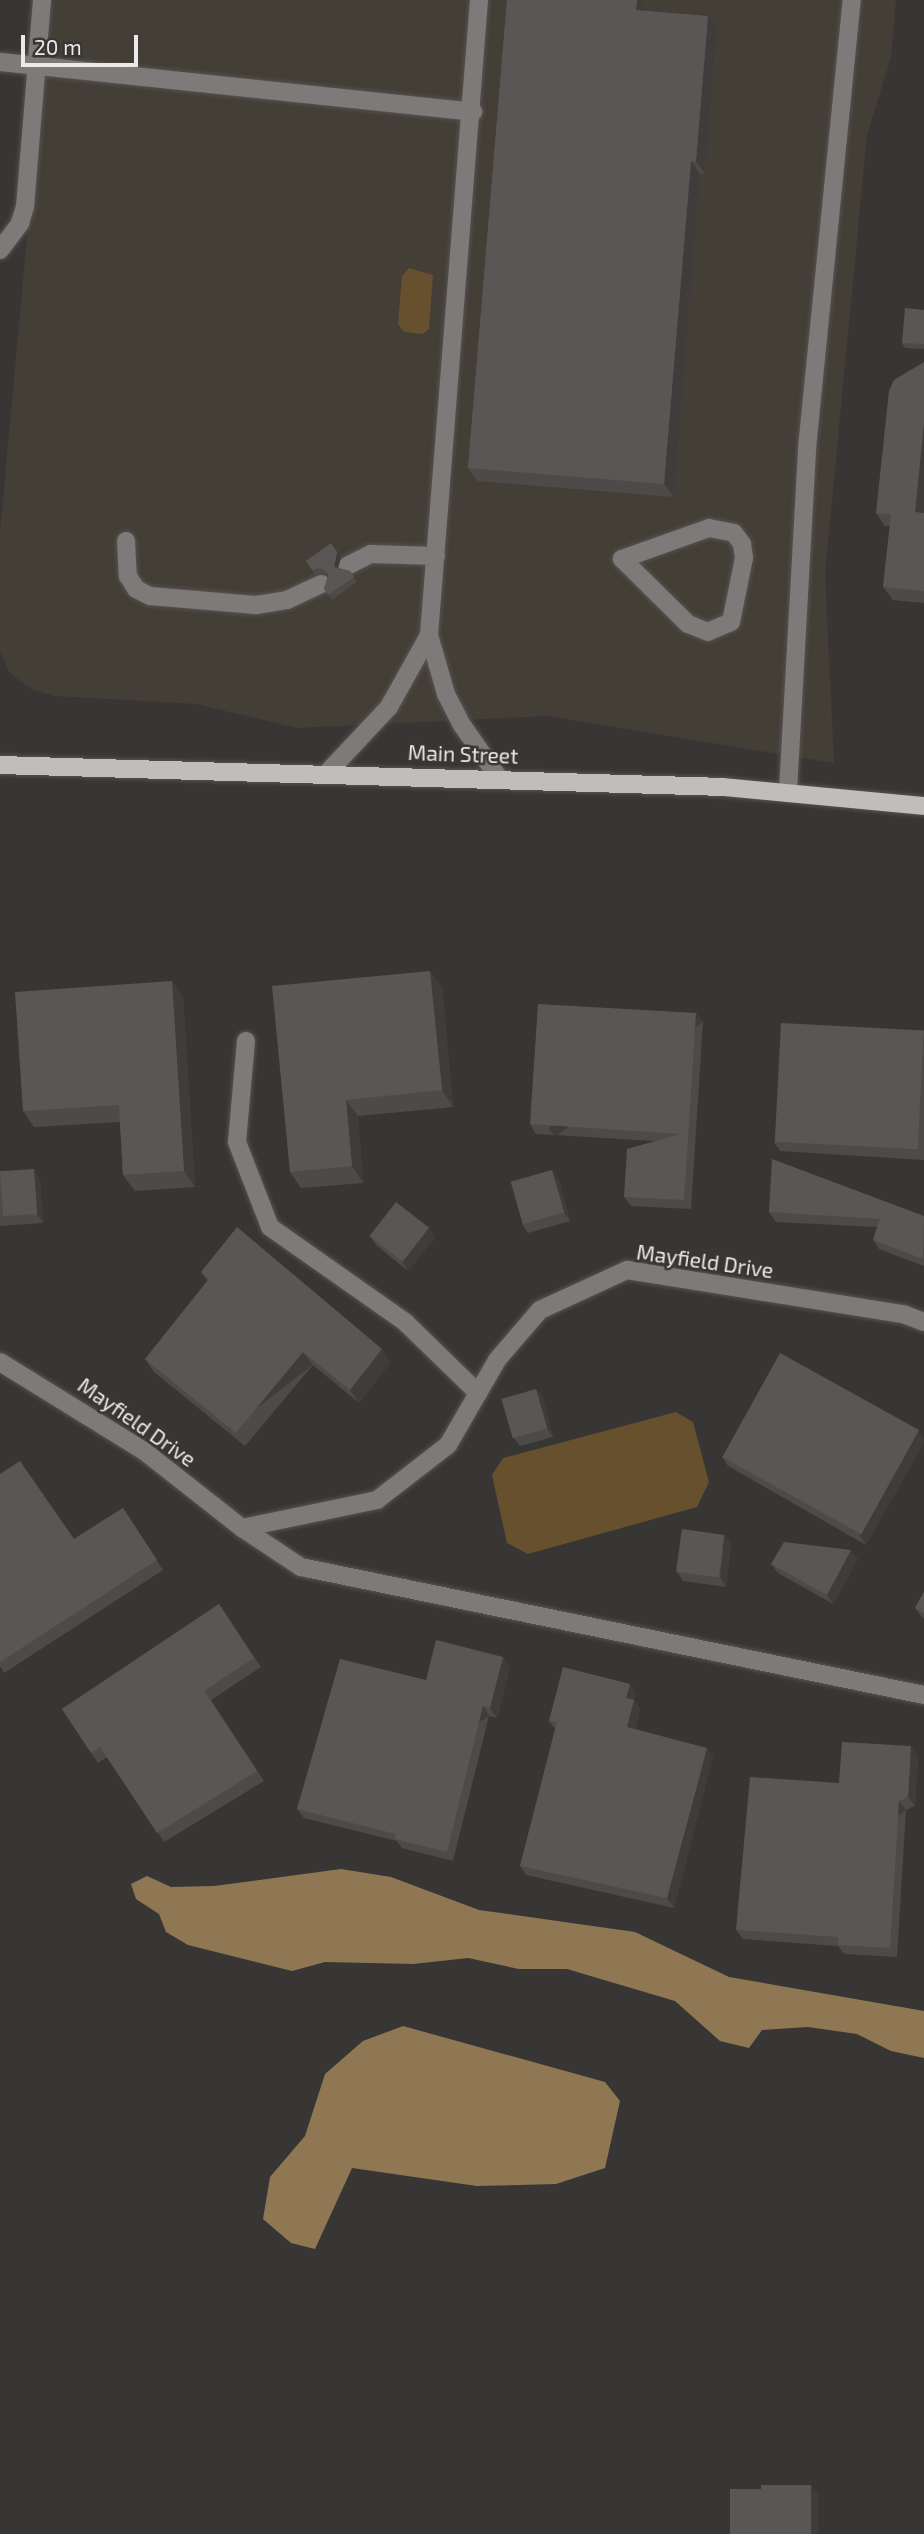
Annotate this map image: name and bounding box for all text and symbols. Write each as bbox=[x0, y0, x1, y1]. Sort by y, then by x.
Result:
scale bar bbox=[24, 21, 142, 65]
text: 20 m bbox=[34, 34, 82, 59]
street label: Main Street bbox=[407, 739, 519, 769]
street label: Mayfield Drive bbox=[635, 1239, 775, 1283]
street label: Mayfield Drive bbox=[73, 1372, 201, 1472]

